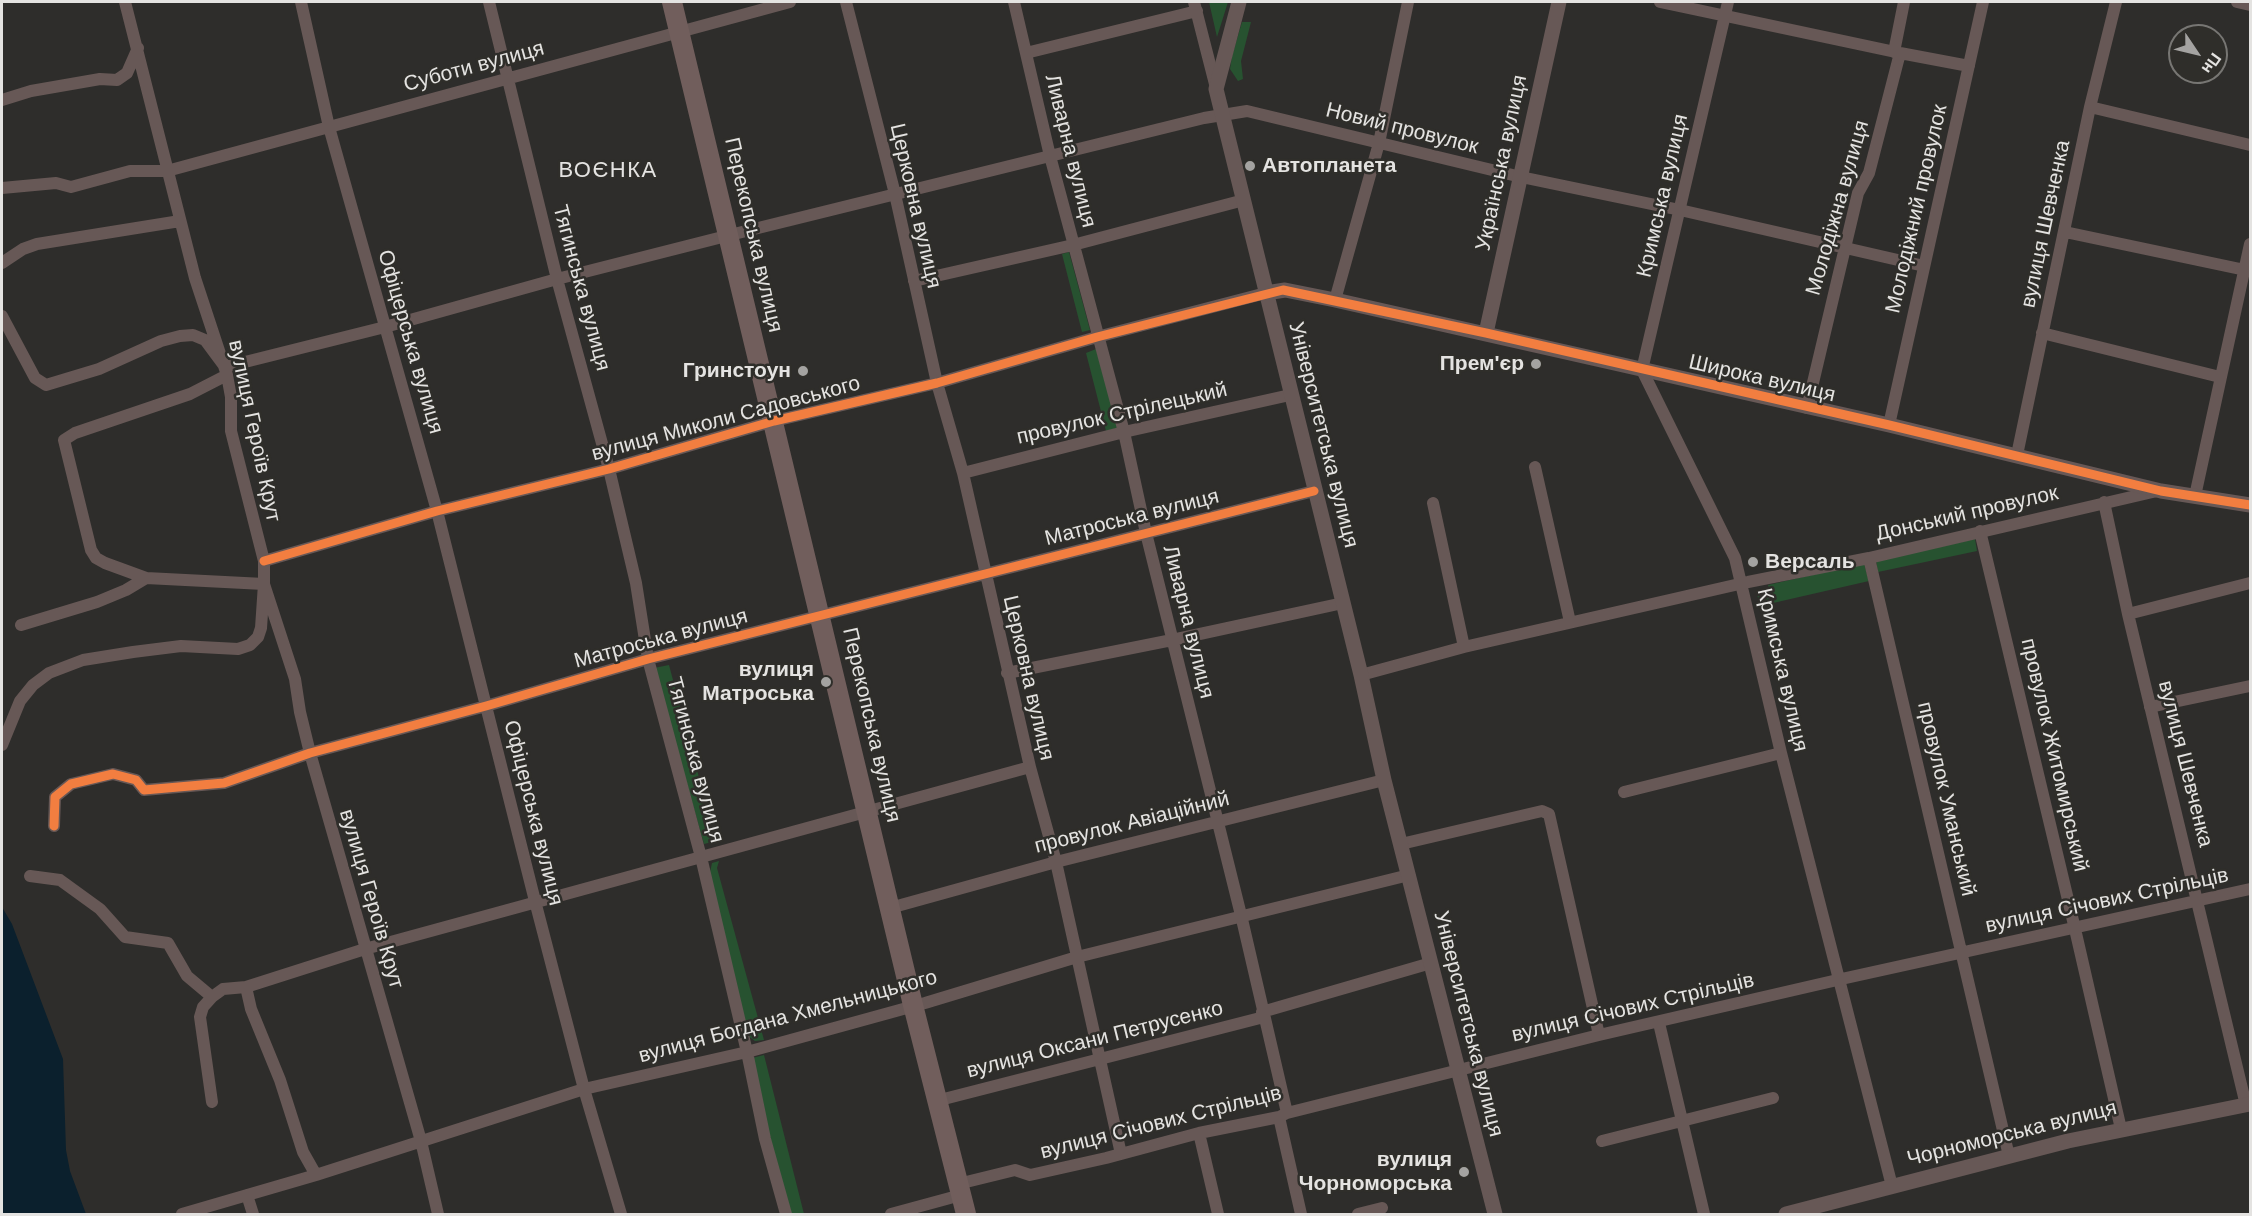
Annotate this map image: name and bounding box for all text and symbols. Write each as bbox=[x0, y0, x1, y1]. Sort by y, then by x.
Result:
north arrow bbox=[2168, 24, 2228, 84]
street label: Суботи вулиця bbox=[401, 36, 547, 98]
text: Пн bbox=[2198, 50, 2225, 77]
street label: Ливарна вулиця bbox=[1039, 72, 1101, 230]
street label: Українська вулиця bbox=[1471, 73, 1533, 253]
street label: Новий провулок bbox=[1323, 98, 1481, 160]
street label: Молодіжний провулок bbox=[1881, 102, 1953, 316]
street label: Кримська вулиця bbox=[1632, 112, 1694, 280]
street label: Молодіжна вулиця bbox=[1801, 118, 1875, 298]
street label: Церковна вулиця bbox=[884, 121, 946, 291]
street label: Перекопська вулиця bbox=[718, 135, 788, 335]
street label: вулиця Шевченка bbox=[2016, 138, 2076, 310]
place label: Автопланета bbox=[1262, 153, 1396, 179]
district label: ВОЄНКА bbox=[558, 158, 658, 184]
marker: Автопланета bbox=[1243, 159, 1257, 173]
street label: Тягинська вулиця bbox=[547, 202, 615, 374]
street label: Офіцерська вулиця bbox=[372, 247, 448, 437]
street label: Університетська вулиця bbox=[1283, 320, 1363, 550]
street label: вулиця Героїв Крут bbox=[222, 338, 286, 524]
street label: Широка вулиця bbox=[1686, 350, 1838, 408]
place label: Прем'єр bbox=[1440, 351, 1524, 377]
marker: Прем'єр bbox=[1529, 357, 1543, 371]
place label: Гринстоун bbox=[683, 358, 791, 384]
marker: Гринстоун bbox=[796, 364, 810, 378]
street label: вулиця Миколи Садовського bbox=[589, 371, 863, 467]
street label: провулок Стрілецький bbox=[1014, 378, 1230, 450]
street label: Донський провулок bbox=[1873, 481, 2061, 547]
street label: Матроська вулиця bbox=[1042, 484, 1222, 552]
street label: Ливарна вулиця bbox=[1157, 543, 1219, 701]
place label: Версаль bbox=[1765, 549, 1855, 575]
marker: Версаль bbox=[1746, 555, 1760, 569]
street label: Кримська вулиця bbox=[1751, 586, 1813, 754]
street label: Церковна вулиця bbox=[997, 593, 1059, 763]
street label: Матроська вулиця bbox=[571, 604, 751, 674]
street label: Перекопська вулиця bbox=[836, 625, 906, 825]
street label: провулок Житомирський bbox=[2015, 636, 2093, 874]
place label: вулиця Матроська bbox=[702, 657, 814, 707]
street label: Тягинська вулиця bbox=[661, 674, 729, 846]
marker: вулиця Матроська bbox=[819, 675, 833, 689]
street label: вулиця Шевченка bbox=[2152, 678, 2218, 850]
street label: провулок Уманський bbox=[1911, 699, 1981, 899]
street label: Офіцерська вулиця bbox=[498, 718, 568, 908]
street label: провулок Авіаційний bbox=[1032, 787, 1232, 859]
street label: вулиця Героїв Крут bbox=[333, 806, 409, 992]
street label: вулиця Січових Стрільців bbox=[1983, 863, 2231, 939]
street label: Університетська вулиця bbox=[1428, 909, 1508, 1139]
street label: вулиця Богдана Хмельницького bbox=[636, 965, 940, 1069]
street label: вулиця Січових Стрільців bbox=[1509, 968, 1757, 1048]
street label: вулиця Оксани Петрусенко bbox=[964, 996, 1226, 1084]
street label: вулиця Січових Стрільців bbox=[1038, 1081, 1284, 1165]
street label: Чорноморська вулиця bbox=[1905, 1096, 2119, 1172]
place label: вулиця Чорноморська bbox=[1299, 1147, 1452, 1197]
marker: вулиця Чорноморська bbox=[1457, 1165, 1471, 1179]

